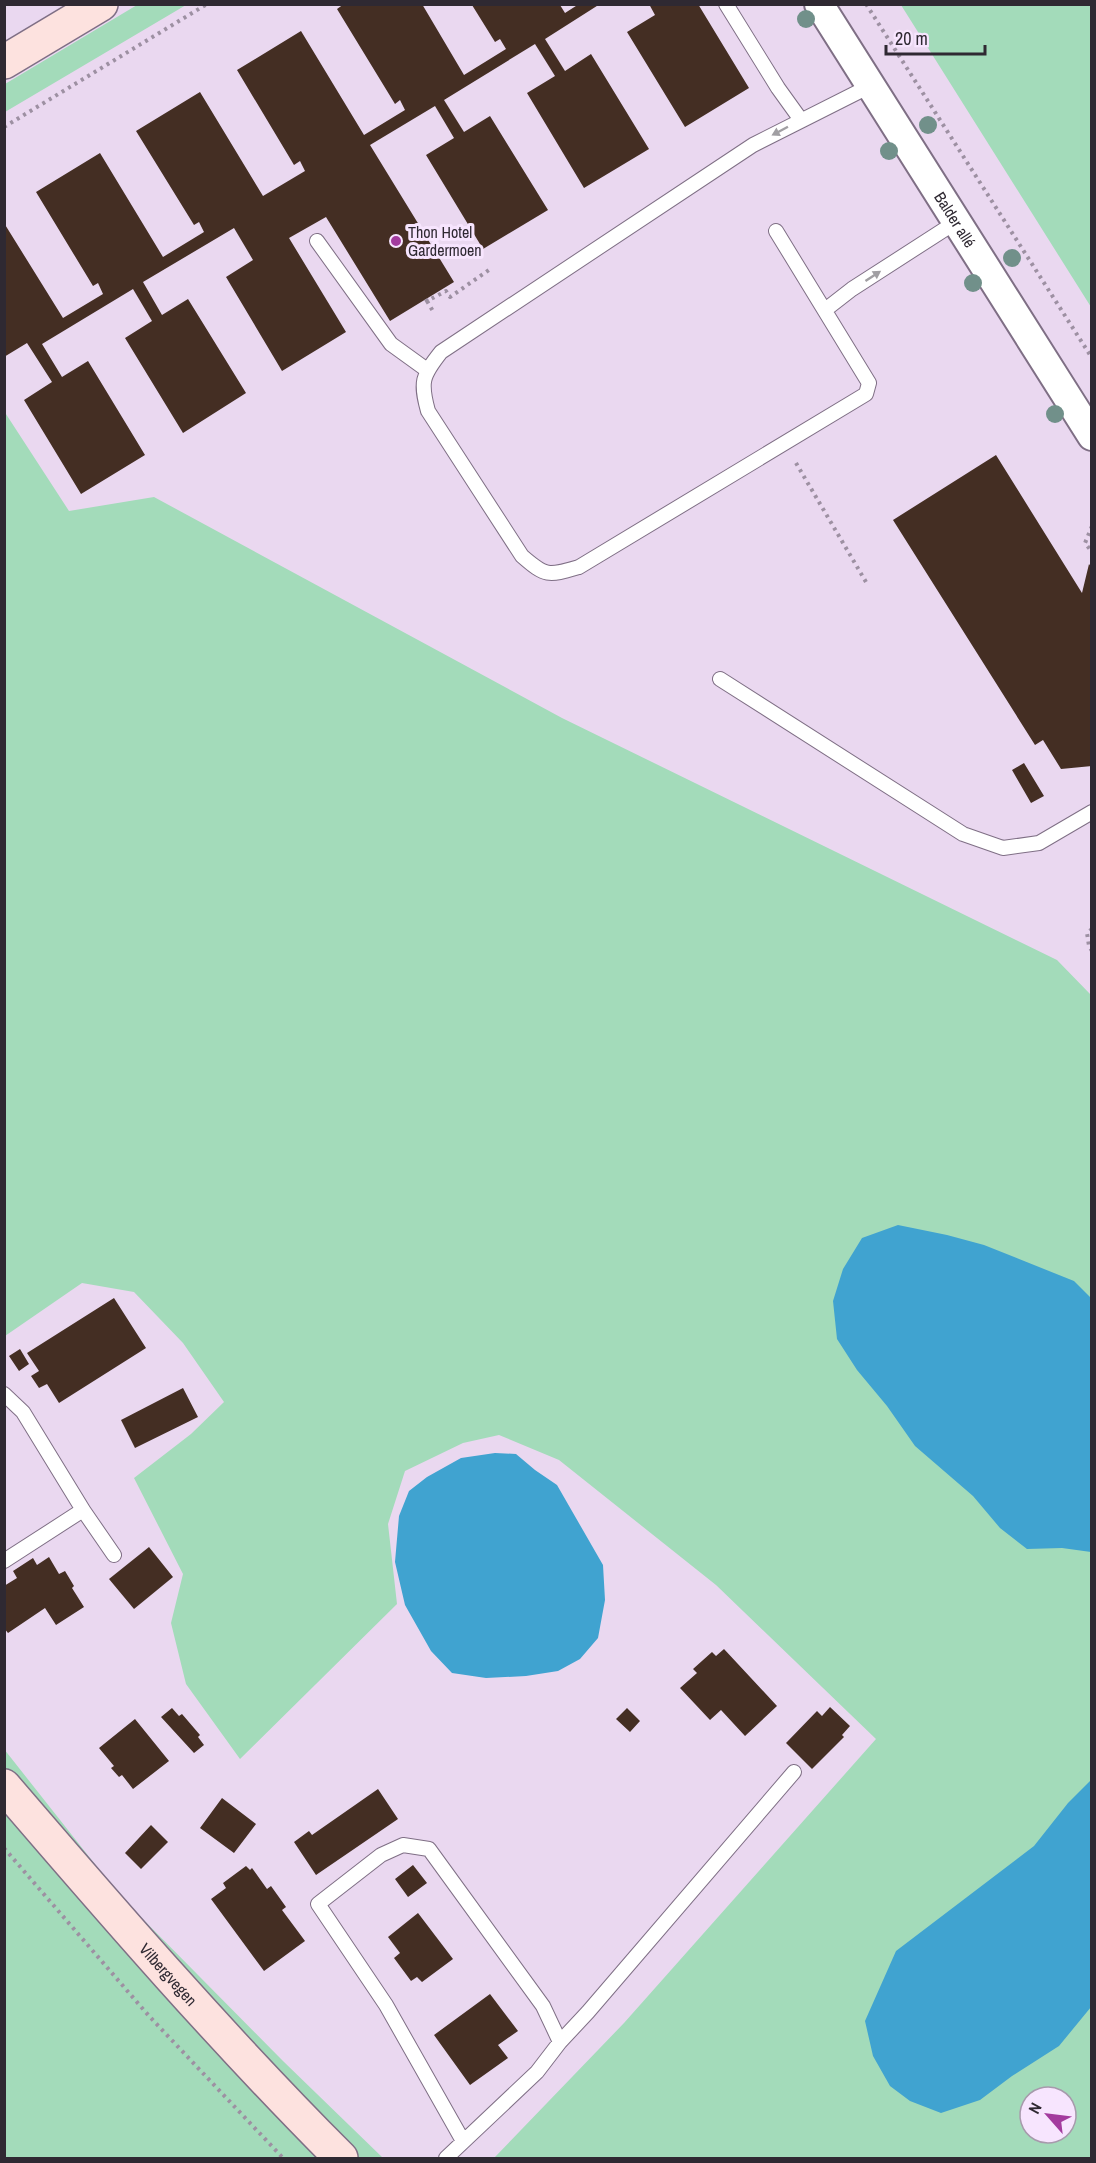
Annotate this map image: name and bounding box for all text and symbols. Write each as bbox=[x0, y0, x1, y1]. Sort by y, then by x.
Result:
scale bar bbox=[886, 18, 985, 56]
text: 20 m bbox=[895, 26, 928, 51]
one-way arrow bbox=[772, 126, 789, 136]
street label: Balder allé bbox=[929, 187, 981, 252]
place label: Thon Hotel Gardermoen bbox=[408, 221, 482, 261]
marker: Thon Hotel Gardermoen bbox=[389, 234, 403, 248]
one-way arrow bbox=[864, 270, 880, 282]
street label: Vilbergvegen bbox=[134, 1938, 202, 2010]
north arrow bbox=[1018, 2085, 1078, 2145]
text: N bbox=[1023, 2099, 1047, 2117]

